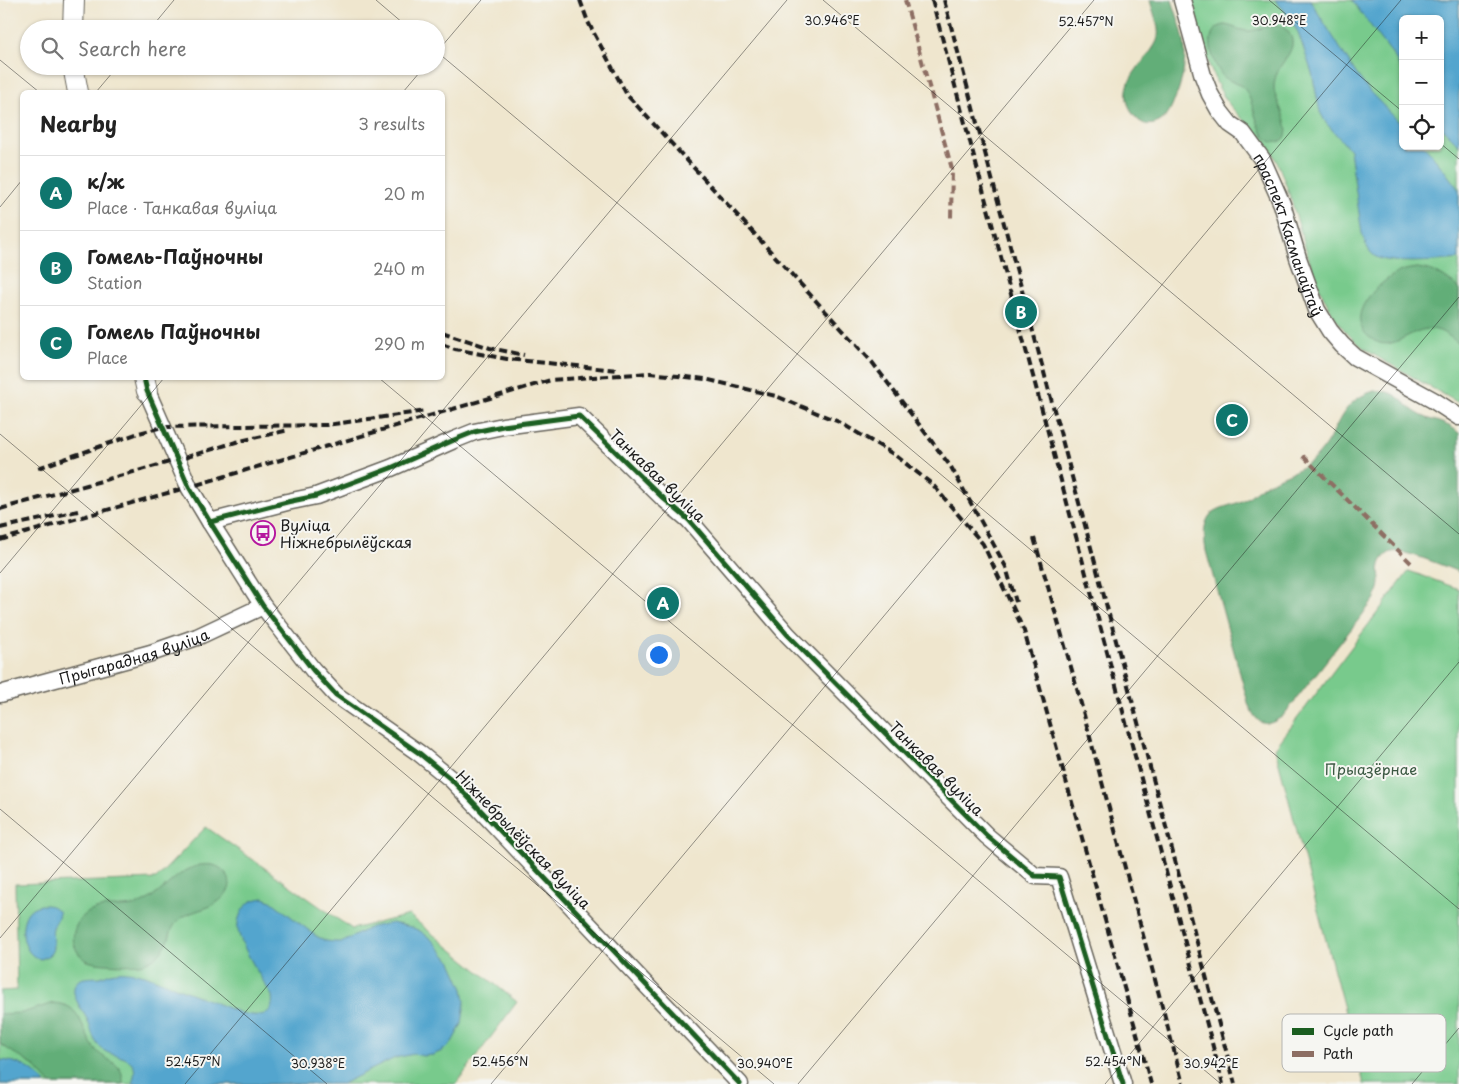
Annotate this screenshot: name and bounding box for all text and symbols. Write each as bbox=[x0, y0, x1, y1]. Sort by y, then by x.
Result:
text: 30.946°E bbox=[804, 11, 860, 29]
text: 30.948°E bbox=[1252, 11, 1306, 29]
text: 52.457°N bbox=[1058, 12, 1114, 30]
map controls bbox=[1399, 15, 1444, 150]
button: + bbox=[1399, 15, 1444, 60]
search box bbox=[20, 20, 445, 75]
icon: search bbox=[38, 34, 66, 62]
text: Search here bbox=[78, 34, 187, 62]
button: − bbox=[1399, 60, 1444, 105]
button: locate bbox=[1399, 105, 1444, 150]
text: Nearby bbox=[40, 107, 117, 139]
text: 3 results bbox=[358, 111, 425, 135]
street label: праспект Касманаўтаў bbox=[1249, 147, 1329, 320]
text: к/ж bbox=[87, 167, 125, 195]
text: A bbox=[50, 181, 62, 205]
text: 20 m bbox=[384, 181, 425, 205]
text: Place · Танкавая вуліца bbox=[87, 195, 277, 219]
text: Гомель-Паўночны bbox=[87, 242, 263, 270]
text: B bbox=[51, 256, 61, 280]
text: 240 m bbox=[373, 256, 425, 280]
text: Station bbox=[87, 270, 142, 294]
pin: B bbox=[1005, 293, 1037, 331]
text: Гомель Паўночны bbox=[87, 317, 260, 345]
text: C bbox=[50, 331, 62, 355]
text: 290 m bbox=[374, 331, 425, 355]
text: Place bbox=[87, 345, 128, 369]
pin: C bbox=[1216, 401, 1248, 439]
street label: Танкавая вуліца bbox=[605, 423, 712, 528]
place label: Вуліца Ніжнебрылёўская bbox=[280, 513, 412, 553]
bus stop icon: Вуліца Ніжнебрылёўская bbox=[250, 520, 276, 546]
pin: A bbox=[647, 584, 679, 622]
street label: Прыгарадная вуліца bbox=[56, 621, 213, 689]
your location bbox=[646, 642, 672, 668]
street label: Танкавая вуліца bbox=[884, 715, 990, 821]
park label: Прыазёрнае bbox=[1325, 757, 1417, 780]
street label: Ніжнебрылёўская вуліца bbox=[451, 764, 597, 914]
legend bbox=[1282, 1014, 1446, 1072]
text: Cycle path bbox=[1323, 1020, 1394, 1041]
text: Path bbox=[1323, 1043, 1353, 1064]
text: 52.457°N bbox=[165, 1052, 221, 1070]
text: 52.456°N bbox=[472, 1052, 528, 1070]
text: 52.454°N bbox=[1085, 1052, 1141, 1070]
text: 30.938°E bbox=[291, 1054, 345, 1072]
text: 30.940°E bbox=[737, 1054, 793, 1072]
text: 30.942°E bbox=[1183, 1054, 1239, 1072]

